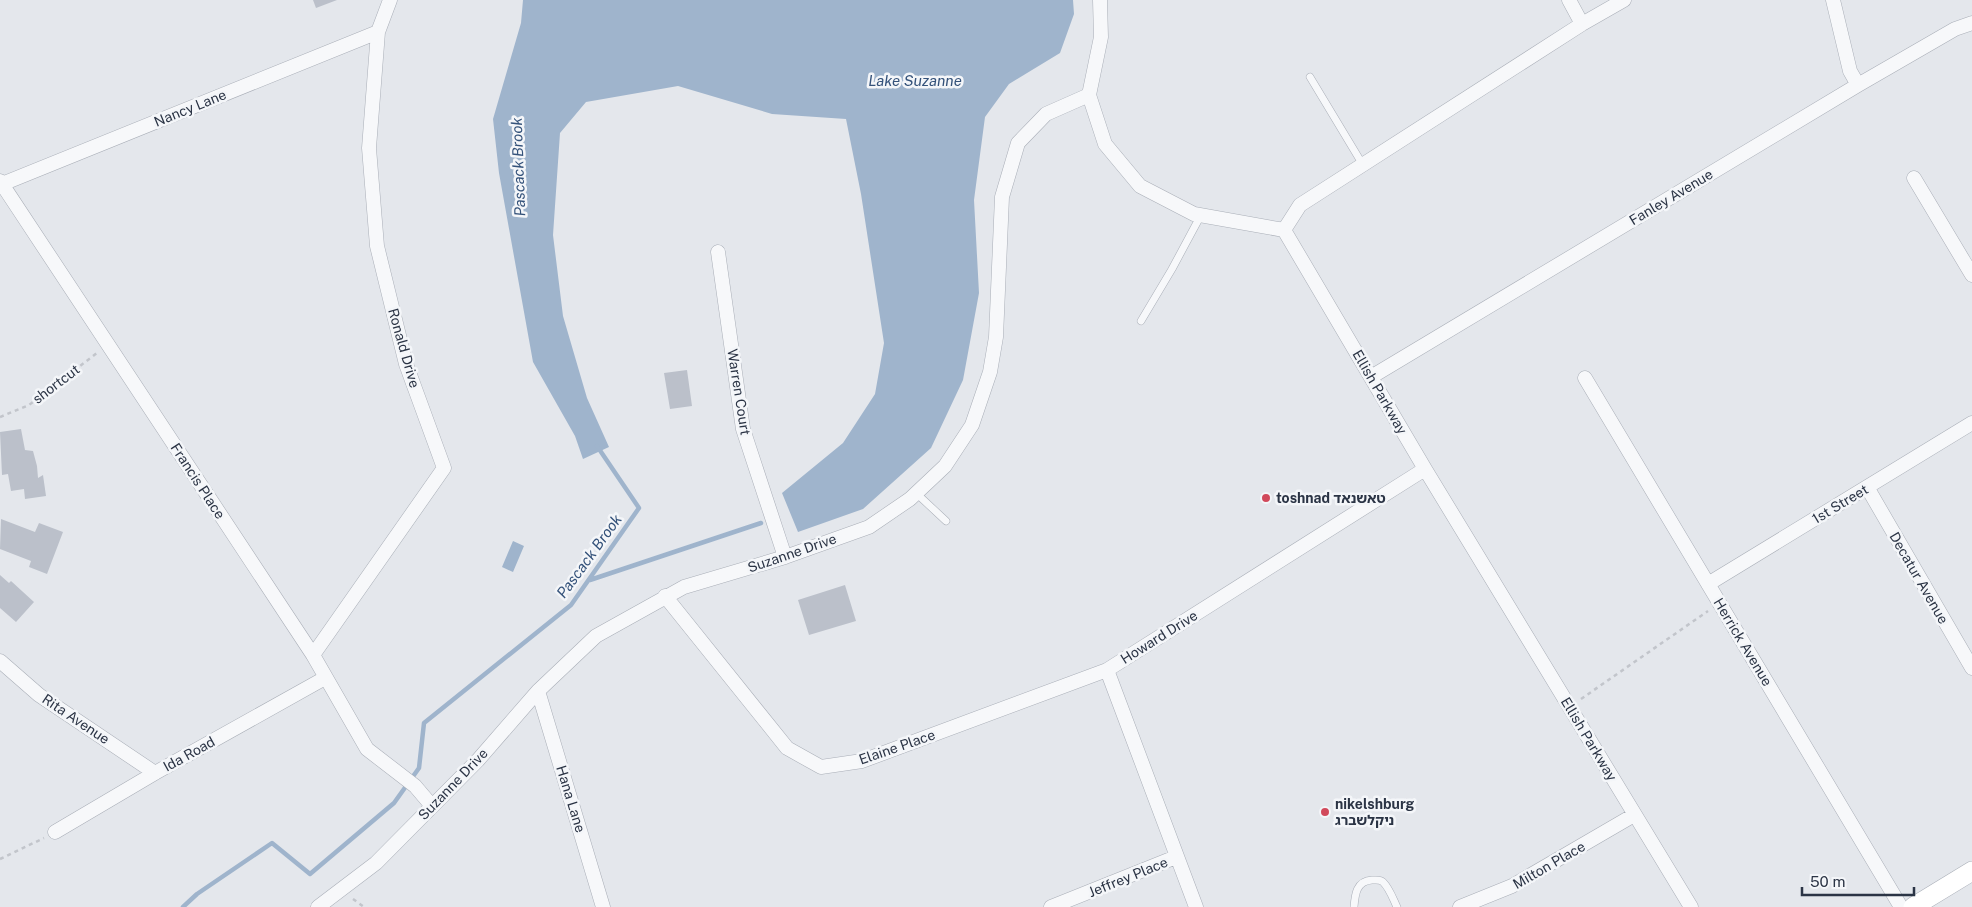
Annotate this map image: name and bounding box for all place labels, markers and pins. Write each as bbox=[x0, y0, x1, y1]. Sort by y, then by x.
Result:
place label: toshnad טאשנאד bbox=[1276, 490, 1386, 506]
marker: toshnad טאשנאד bbox=[1260, 492, 1272, 504]
place label: nikelshburg ניקלשברג bbox=[1335, 796, 1415, 828]
marker: nikelshburg ניקלשברג bbox=[1319, 806, 1331, 818]

